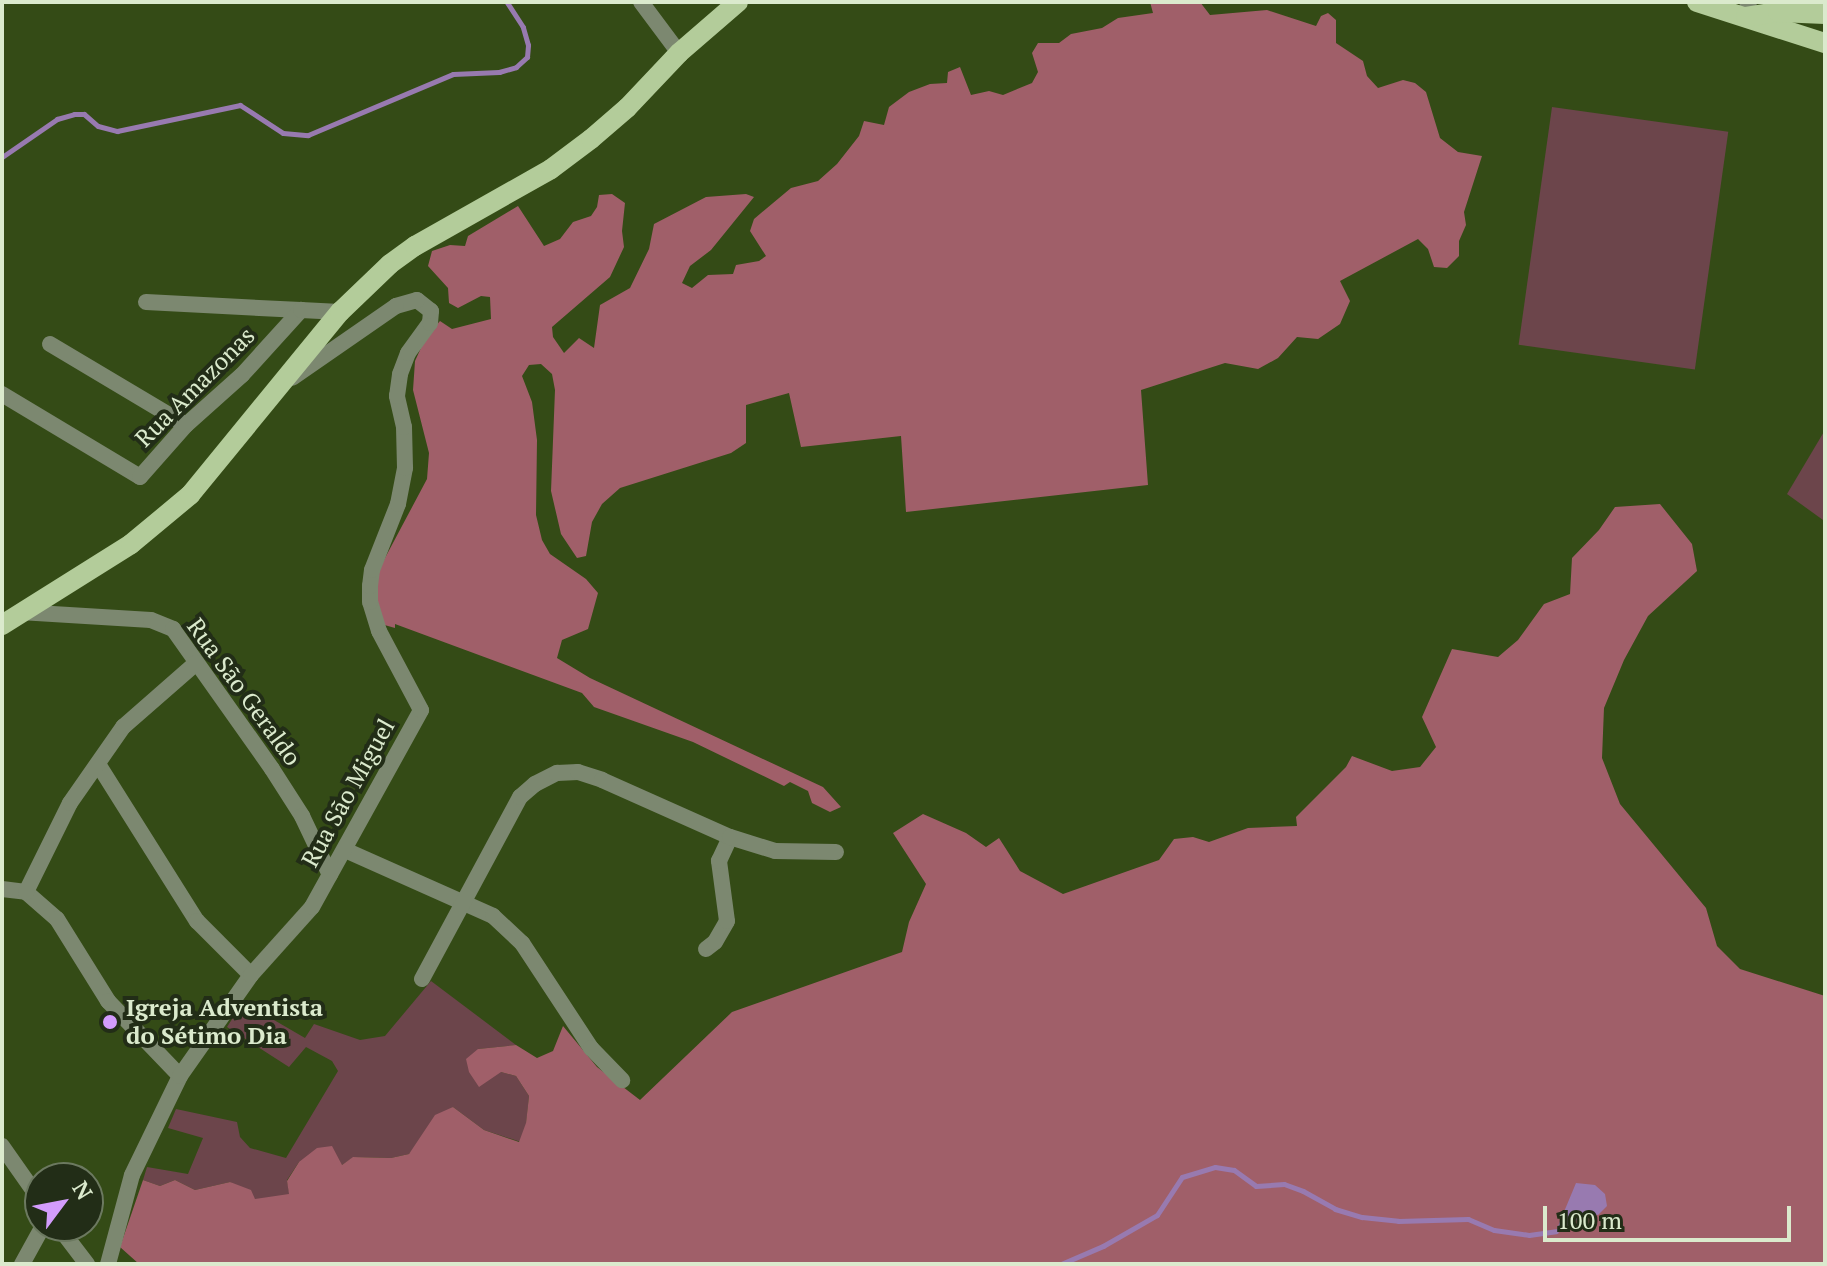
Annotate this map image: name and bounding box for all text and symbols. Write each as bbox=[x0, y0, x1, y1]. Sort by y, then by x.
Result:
street label: Rua Amazonas bbox=[129, 321, 261, 453]
street label: Rua São Geraldo bbox=[181, 613, 307, 771]
street label: Rua São Miguel bbox=[295, 714, 401, 872]
place label: Igreja Adventista do Sétimo Dia bbox=[126, 994, 323, 1050]
marker: Igreja Adventista do Sétimo Dia bbox=[101, 1013, 119, 1031]
north arrow bbox=[24, 1162, 104, 1242]
text: N bbox=[66, 1175, 100, 1205]
scale bar bbox=[1547, 1190, 1795, 1240]
text: 100 m bbox=[1557, 1204, 1622, 1236]

